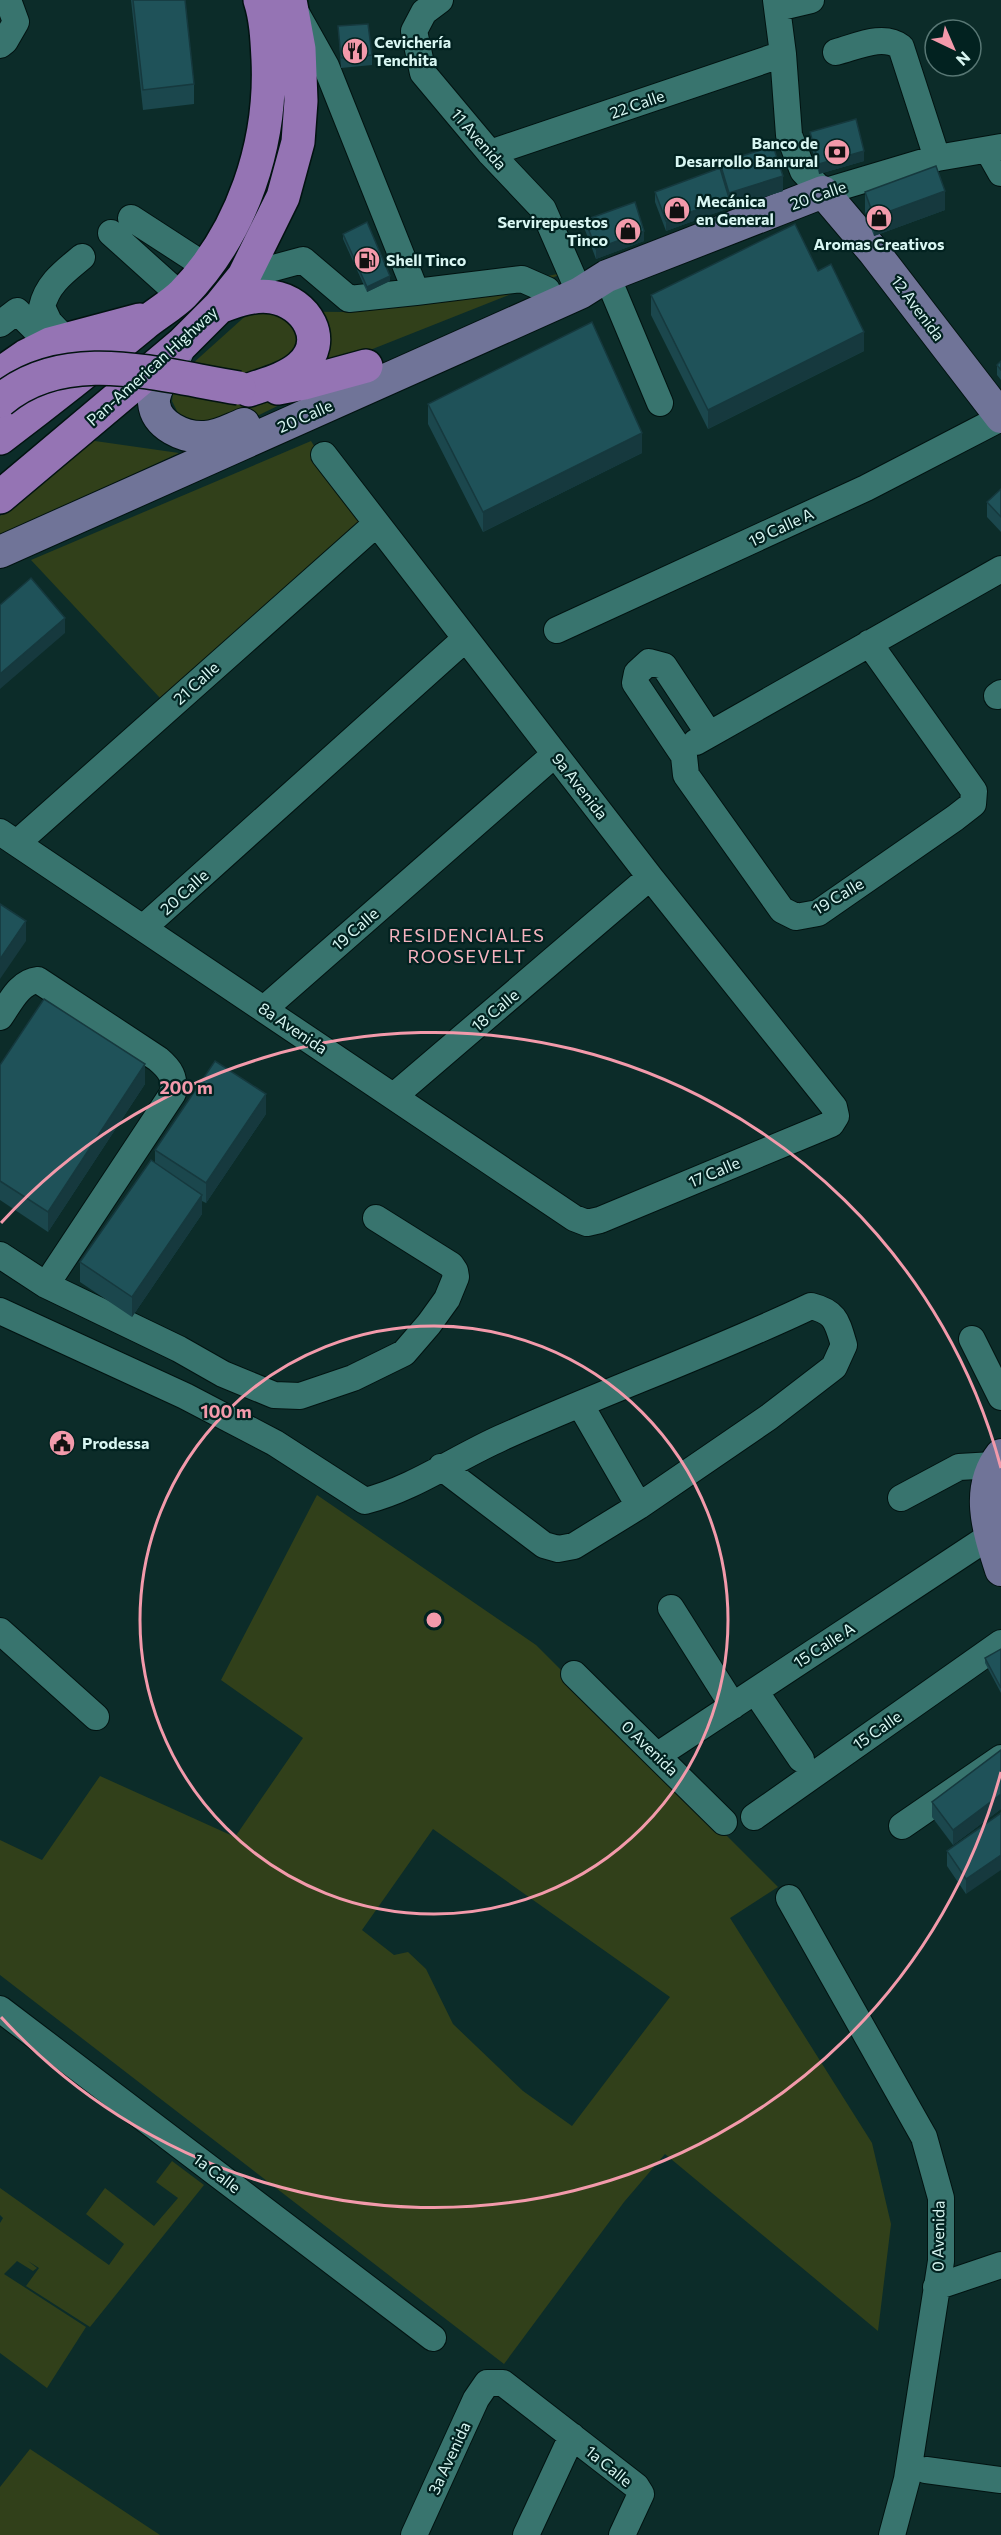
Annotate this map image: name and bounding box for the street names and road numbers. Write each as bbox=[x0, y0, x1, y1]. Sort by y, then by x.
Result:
street label: 22 Calle bbox=[607, 85, 667, 122]
street label: 11 Avenida bbox=[448, 104, 511, 173]
street label: 20 Calle bbox=[787, 176, 848, 213]
street label: 12 Avenida bbox=[888, 271, 949, 344]
street label: Pan-American Highway bbox=[82, 302, 221, 429]
street label: 20 Calle bbox=[274, 395, 335, 436]
street label: 19 Calle A bbox=[745, 503, 816, 550]
street label: 21 Calle bbox=[169, 657, 222, 708]
street label: 9a Avenida bbox=[549, 749, 612, 823]
street label: 20 Calle bbox=[156, 865, 212, 918]
street label: 19 Calle bbox=[809, 873, 866, 918]
street label: 19 Calle bbox=[327, 903, 382, 954]
street label: 18 Calle bbox=[467, 984, 522, 1035]
street label: 8a Avenida bbox=[255, 998, 331, 1058]
street label: 17 Calle bbox=[685, 1152, 742, 1191]
street label: 15 Calle A bbox=[790, 1618, 858, 1671]
street label: 15 Calle bbox=[849, 1706, 905, 1753]
street label: 0 Avenida bbox=[618, 1716, 683, 1779]
street label: 1a Calle bbox=[190, 2149, 245, 2196]
street label: 0 Avenida bbox=[927, 2200, 948, 2272]
street label: 3a Avenida bbox=[423, 2418, 474, 2497]
street label: 1a Calle bbox=[582, 2441, 636, 2490]

